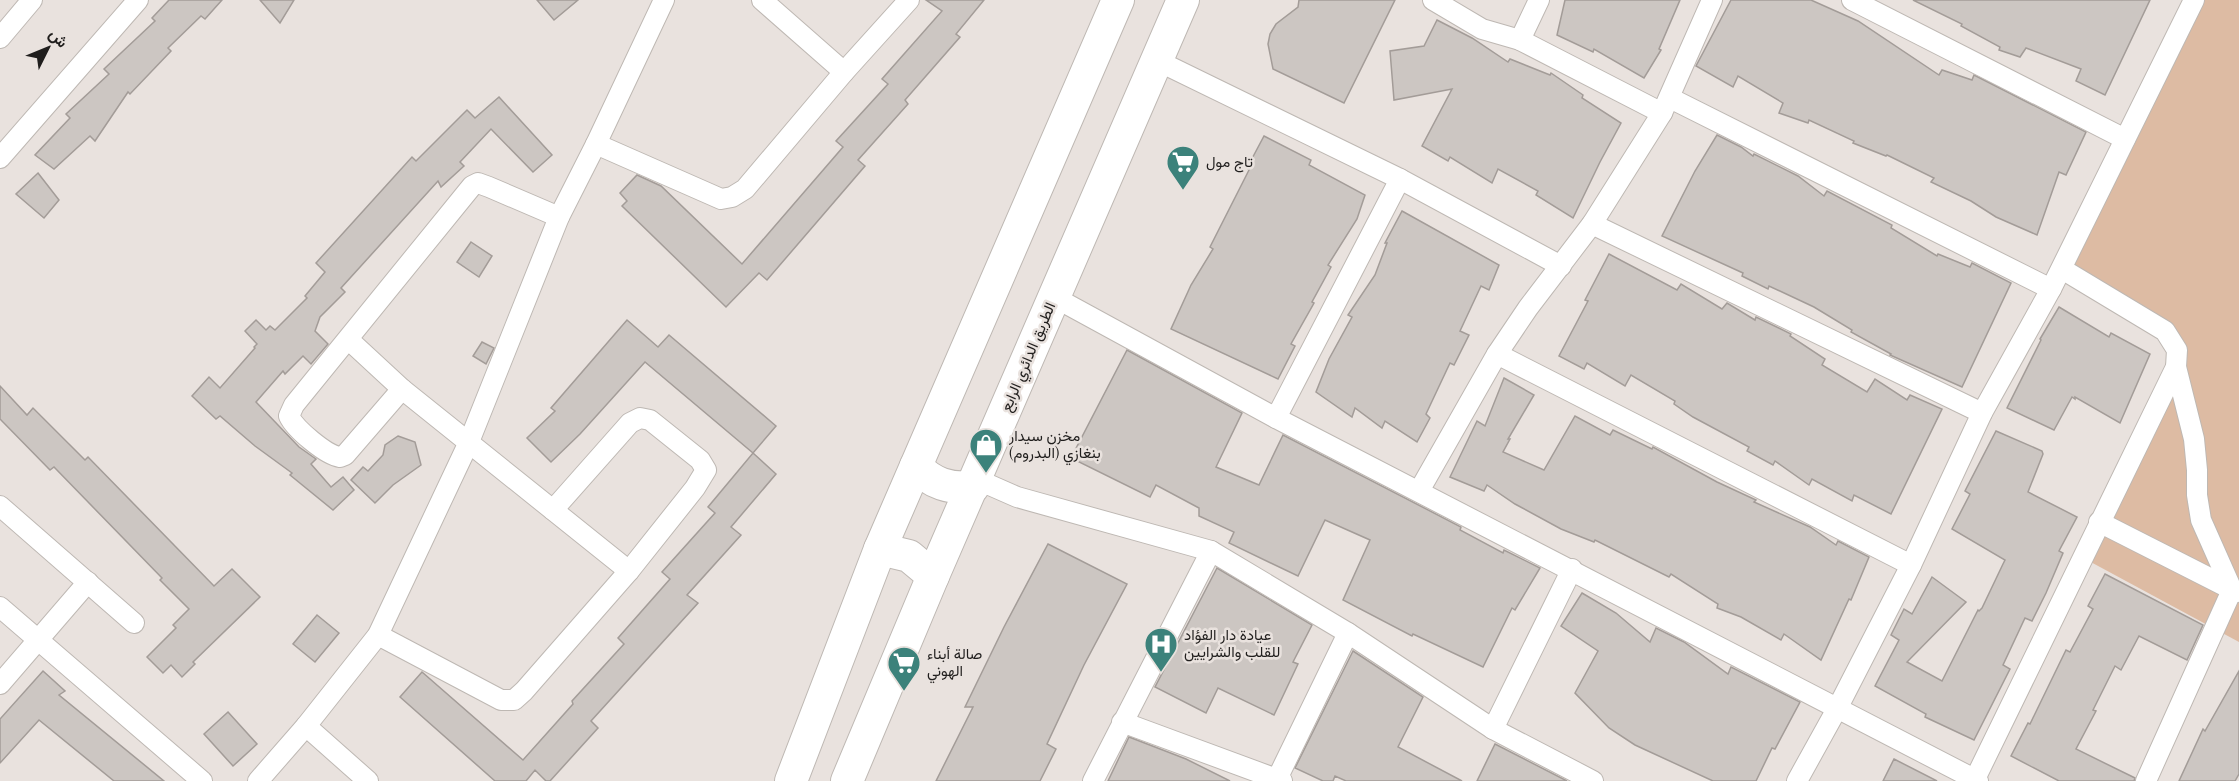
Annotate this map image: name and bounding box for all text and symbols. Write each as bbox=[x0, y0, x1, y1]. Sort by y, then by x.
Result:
north arrow bbox=[18, 18, 78, 78]
text: ش bbox=[45, 23, 74, 52]
supermarket icon: تاج مول bbox=[1165, 144, 1201, 191]
place label: تاج مول bbox=[1206, 151, 1253, 173]
street label: الطريق الدائري الرابع bbox=[995, 299, 1063, 416]
place label: مخزن سيدار بنغازي (البدروم) bbox=[1008, 425, 1101, 466]
shop icon: مخزن سيدار بنغازي (البدروم) bbox=[968, 427, 1004, 474]
place label: عيادة دار الفؤاد للقلب والشرايين bbox=[1184, 624, 1280, 662]
hospital icon: عيادة دار الفؤاد للقلب والشرايين bbox=[1143, 626, 1179, 673]
place label: صالة أبناء الهوني bbox=[927, 643, 982, 684]
supermarket icon: صالة أبناء الهوني bbox=[886, 645, 922, 692]

